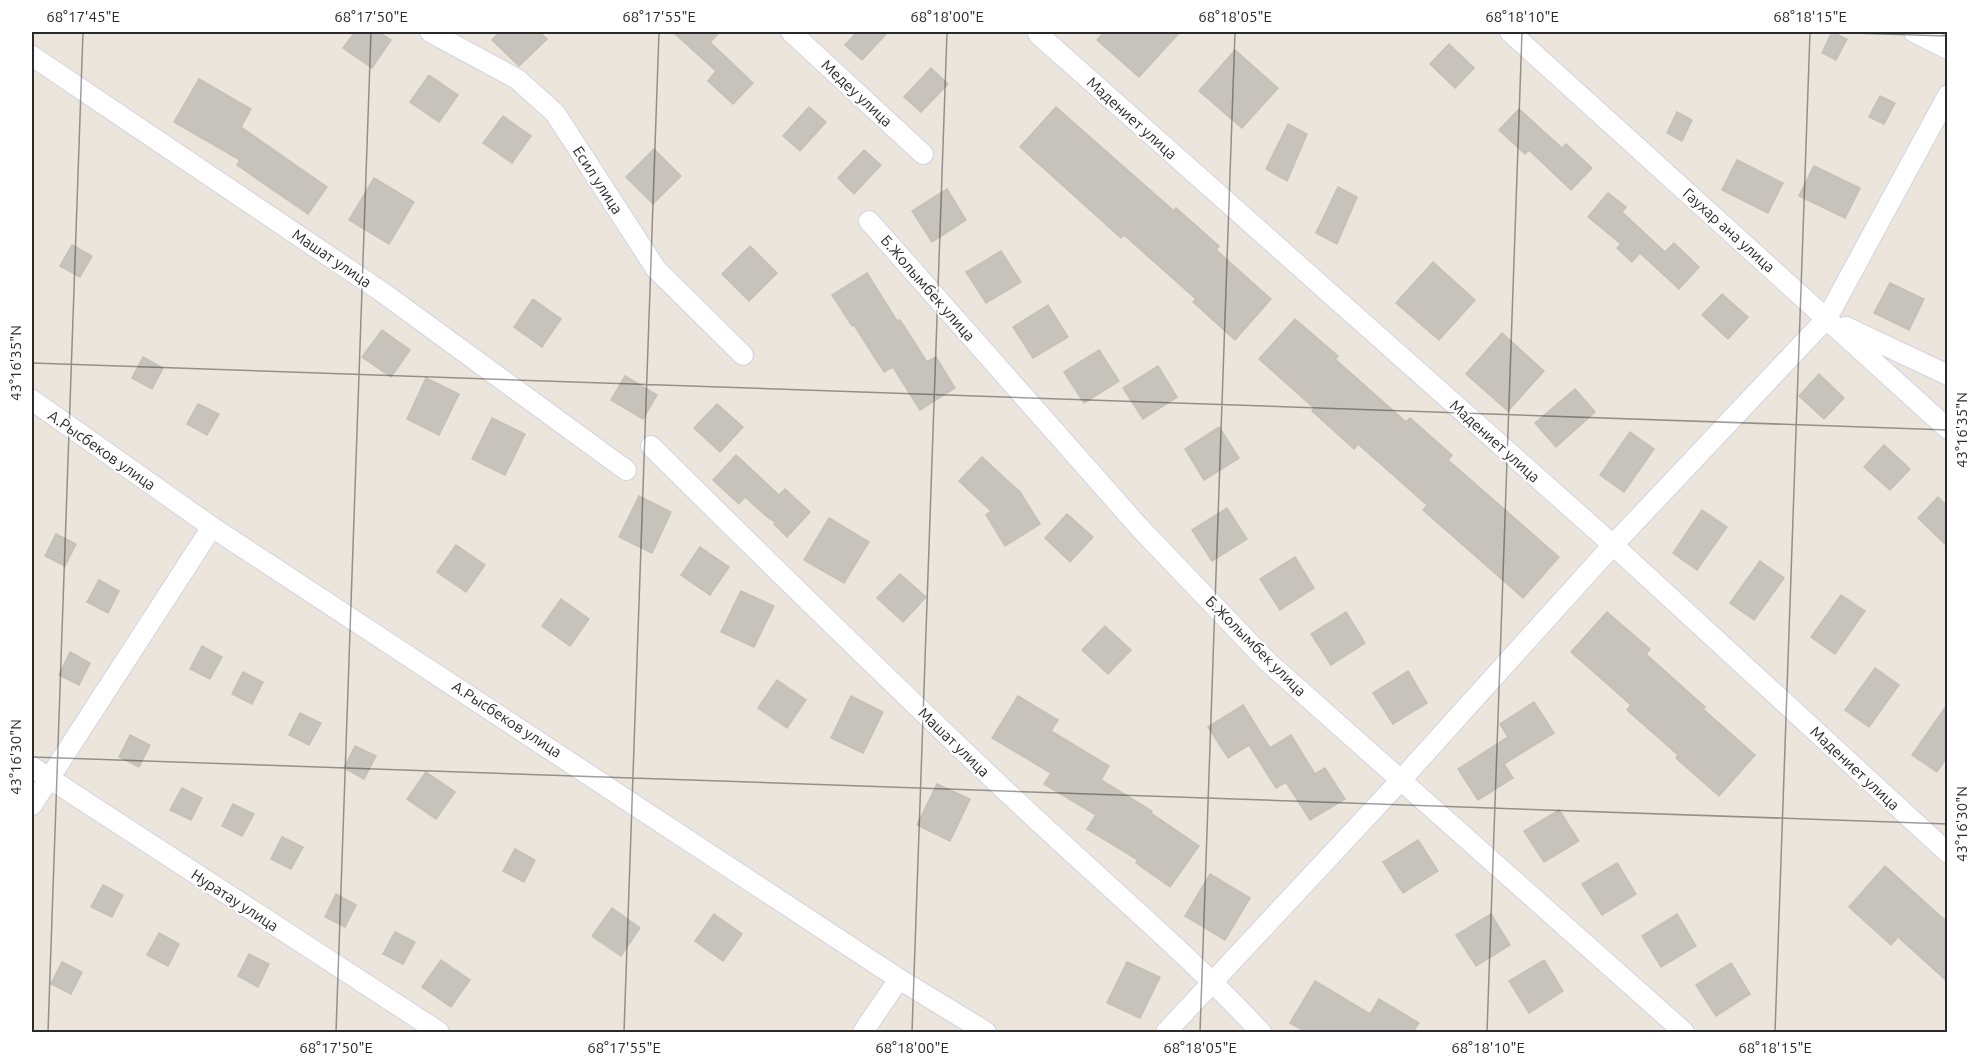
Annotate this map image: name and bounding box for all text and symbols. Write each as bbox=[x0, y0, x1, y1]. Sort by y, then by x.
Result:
text: 68°17'45"E bbox=[46, 8, 120, 25]
text: 68°17'50"E bbox=[334, 8, 408, 25]
text: 68°17'55"E bbox=[622, 8, 696, 25]
text: 68°18'00"E bbox=[910, 8, 984, 25]
text: 68°18'05"E bbox=[1198, 8, 1272, 25]
text: 68°18'10"E bbox=[1485, 8, 1559, 25]
text: 68°18'15"E bbox=[1773, 8, 1847, 25]
street label: Медеу улица bbox=[818, 56, 896, 130]
street label: Мадениет улица bbox=[1084, 73, 1180, 163]
street label: Есил улица bbox=[570, 143, 626, 217]
street label: Гаухар ана улица bbox=[1680, 184, 1778, 276]
street label: Машат улица bbox=[289, 225, 375, 291]
street label: Б.Жолымбек улица bbox=[877, 232, 979, 344]
text: 43°16'35"N bbox=[7, 325, 24, 401]
text: 43°16'35"N bbox=[1953, 392, 1970, 468]
street label: Мадениет улица bbox=[1447, 396, 1543, 486]
street label: А.Рысбеков улица bbox=[45, 407, 159, 493]
street label: Б.Жолымбек улица bbox=[1202, 592, 1310, 700]
street label: А.Рысбеков улица bbox=[449, 677, 565, 761]
street label: Машат улица bbox=[915, 704, 993, 780]
text: 43°16'30"N bbox=[7, 719, 24, 795]
street label: Мадениет улица bbox=[1807, 723, 1903, 813]
text: 43°16'30"N bbox=[1953, 786, 1970, 862]
street label: Нуратау улица bbox=[188, 866, 282, 934]
text: 68°17'50"E bbox=[299, 1039, 373, 1056]
text: 68°17'55"E bbox=[587, 1039, 661, 1056]
text: 68°18'00"E bbox=[875, 1039, 949, 1056]
text: 68°18'05"E bbox=[1163, 1039, 1237, 1056]
text: 68°18'10"E bbox=[1451, 1039, 1525, 1056]
text: 68°18'15"E bbox=[1738, 1039, 1812, 1056]

